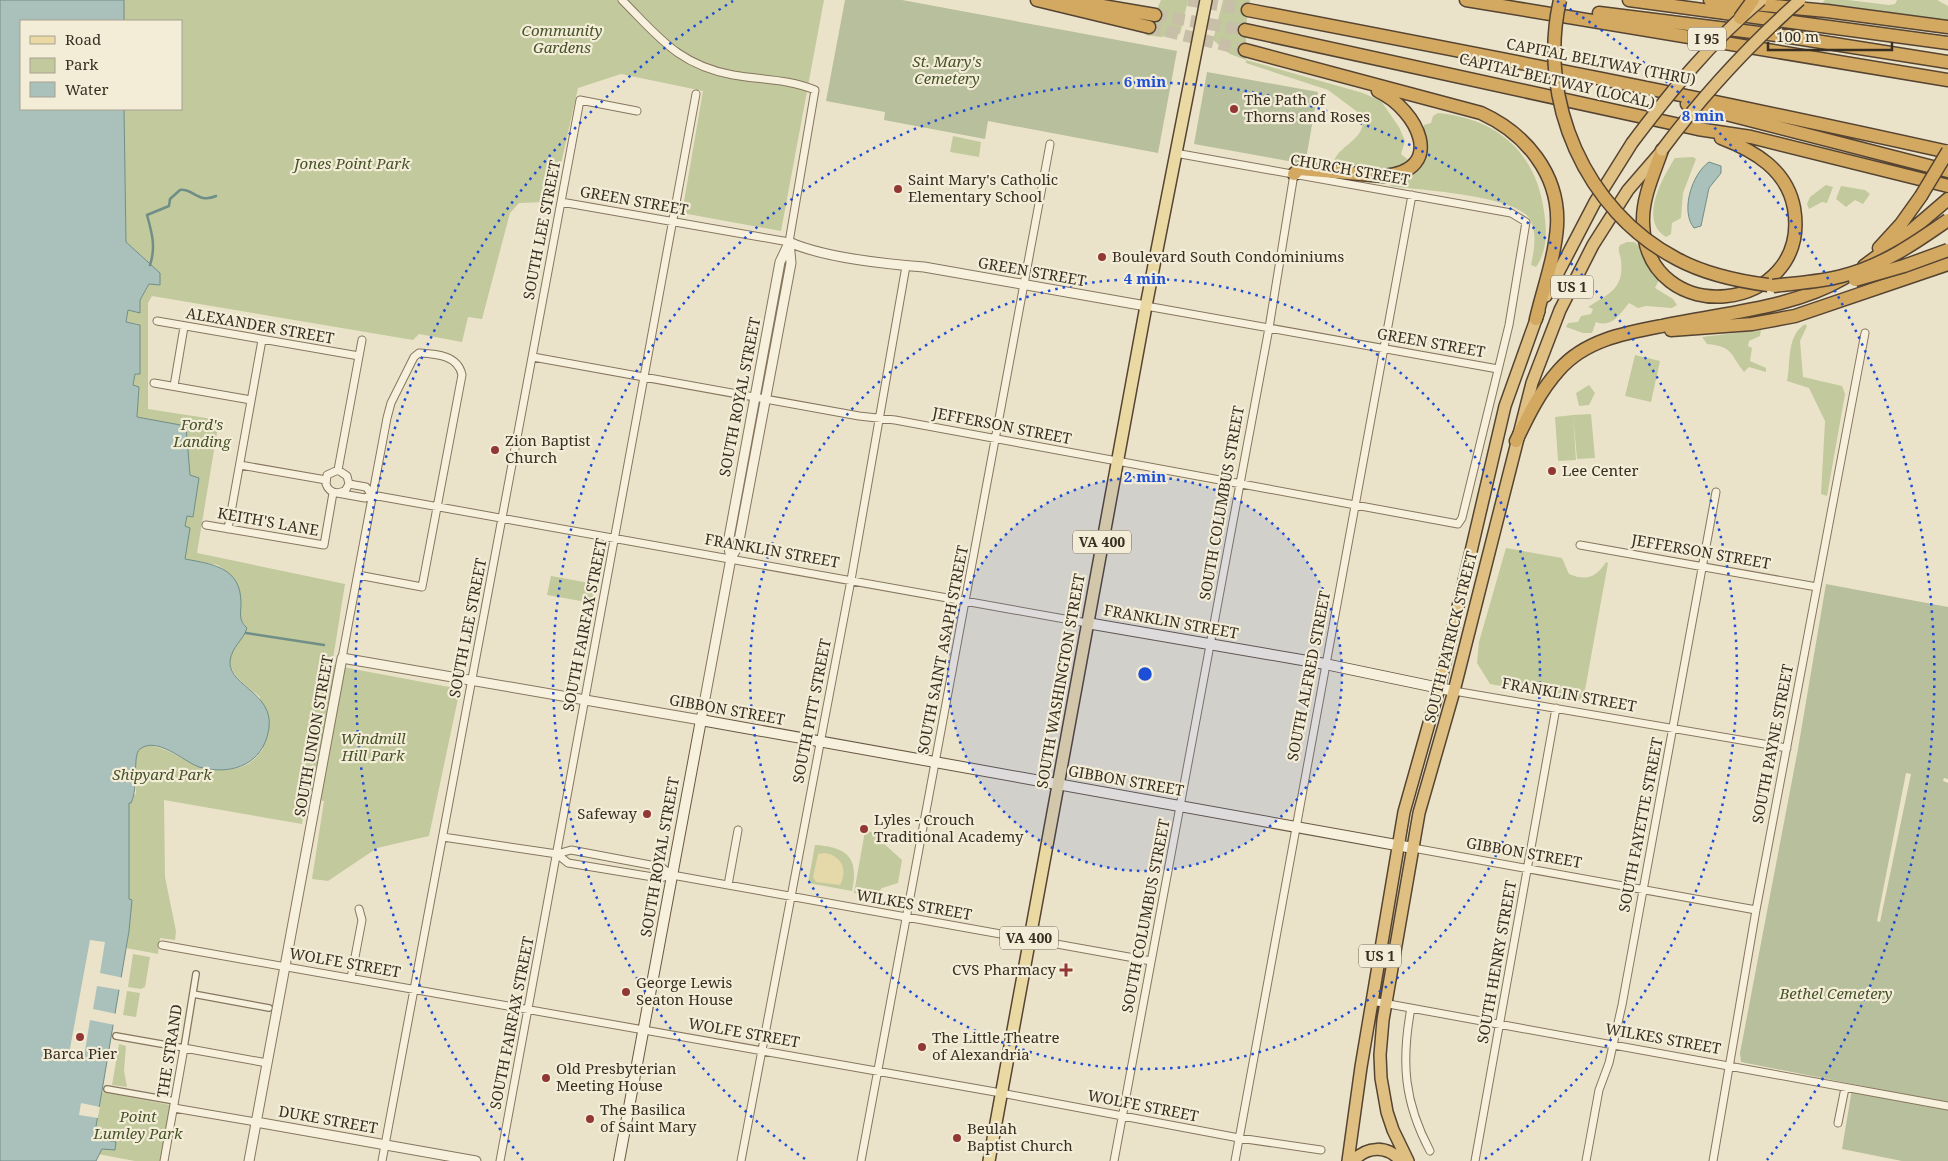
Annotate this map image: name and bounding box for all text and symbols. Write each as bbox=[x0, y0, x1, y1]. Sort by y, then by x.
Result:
legend bbox=[20, 20, 182, 110]
park label: Community Gardens bbox=[522, 20, 603, 57]
scale bar bbox=[1768, 20, 1892, 52]
text: 100 m bbox=[1776, 26, 1819, 46]
road number: I 95 bbox=[1688, 28, 1726, 50]
text: Road bbox=[65, 29, 101, 49]
street label: CAPITAL BELTWAY (THRU) bbox=[1505, 33, 1698, 89]
street label: CAPITAL BELTWAY (LOCAL) bbox=[1457, 48, 1657, 112]
park label: St. Mary's Cemetery bbox=[912, 51, 982, 88]
text: Park bbox=[65, 54, 99, 74]
text: 6 min bbox=[1124, 71, 1166, 91]
text: Water bbox=[65, 79, 108, 99]
place label: The Path of Thorns and Roses bbox=[1244, 89, 1370, 126]
marker: The Path of Thorns and Roses bbox=[1228, 103, 1240, 115]
text: 8 min bbox=[1682, 105, 1724, 125]
street label: CHURCH STREET bbox=[1289, 149, 1412, 189]
park label: Jones Point Park bbox=[291, 153, 410, 173]
street label: SOUTH LEE STREET bbox=[518, 158, 564, 301]
place label: Saint Mary's Catholic Elementary School bbox=[908, 169, 1058, 206]
street label: GREEN STREET bbox=[579, 181, 690, 219]
marker: Saint Mary's Catholic Elementary School bbox=[892, 183, 904, 195]
place label: Boulevard South Condominiums bbox=[1112, 246, 1345, 266]
marker: Boulevard South Condominiums bbox=[1096, 251, 1108, 263]
street label: GREEN STREET bbox=[977, 252, 1088, 290]
text: 4 min bbox=[1124, 268, 1166, 288]
road number: US 1 bbox=[1551, 276, 1593, 298]
street label: ALEXANDER STREET bbox=[185, 302, 336, 348]
street label: SOUTH ROYAL STREET bbox=[714, 315, 764, 478]
street label: GREEN STREET bbox=[1376, 323, 1487, 361]
street label: JEFFERSON STREET bbox=[930, 402, 1073, 448]
street label: SOUTH COLUMBUS STREET bbox=[1194, 404, 1248, 602]
park label: Ford's Landing bbox=[172, 414, 231, 451]
place label: Zion Baptist Church bbox=[505, 430, 591, 467]
marker: Zion Baptist Church bbox=[489, 444, 501, 456]
place label: Lee Center bbox=[1562, 460, 1639, 480]
marker: Lee Center bbox=[1546, 465, 1558, 477]
text: 2 min bbox=[1124, 466, 1166, 486]
street label: KEITH'S LANE bbox=[216, 502, 320, 540]
street label: FRANKLIN STREET bbox=[703, 528, 841, 572]
street label: JEFFERSON STREET bbox=[1629, 529, 1772, 573]
road number: VA 400 bbox=[1073, 530, 1131, 554]
street label: SOUTH FAIRFAX STREET bbox=[557, 537, 611, 713]
street label: SOUTH SAINT ASAPH STREET bbox=[912, 544, 972, 756]
street label: SOUTH PATRICK STREET bbox=[1419, 549, 1481, 725]
street label: SOUTH LEE STREET bbox=[444, 556, 490, 699]
street label: SOUTH WASHINGTON STREET bbox=[1031, 572, 1089, 790]
street label: SOUTH ALFRED STREET bbox=[1282, 589, 1334, 762]
street label: FRANKLIN STREET bbox=[1102, 599, 1240, 643]
street label: SOUTH PITT STREET bbox=[787, 637, 835, 785]
street label: SOUTH UNION STREET bbox=[289, 653, 337, 818]
street label: SOUTH PAYNE STREET bbox=[1747, 663, 1797, 825]
centre of rings bbox=[1136, 665, 1154, 683]
street label: FRANKLIN STREET bbox=[1500, 672, 1638, 716]
street label: GIBBON STREET bbox=[668, 689, 787, 729]
park label: Windmill Hill Park bbox=[340, 728, 406, 765]
street label: SOUTH FAYETTE STREET bbox=[1613, 736, 1667, 914]
street label: GIBBON STREET bbox=[1067, 760, 1186, 800]
park label: Shipyard Park bbox=[112, 764, 212, 784]
street label: SOUTH ROYAL STREET bbox=[635, 775, 683, 938]
place label: Safeway bbox=[577, 803, 638, 823]
marker: Safeway bbox=[641, 808, 653, 820]
place label: Lyles - Crouch Traditional Academy bbox=[874, 809, 1024, 846]
street label: SOUTH COLUMBUS STREET bbox=[1116, 817, 1174, 1014]
marker: Lyles - Crouch Traditional Academy bbox=[858, 823, 870, 835]
street label: GIBBON STREET bbox=[1465, 832, 1584, 872]
street label: SOUTH HENRY STREET bbox=[1472, 879, 1520, 1045]
street label: WILKES STREET bbox=[855, 884, 974, 924]
road number: VA 400 bbox=[1000, 926, 1058, 950]
street label: SOUTH FAIRFAX STREET bbox=[484, 935, 538, 1111]
street label: WOLFE STREET bbox=[288, 942, 402, 982]
road number: US 1 bbox=[1359, 944, 1401, 968]
place label: CVS Pharmacy bbox=[952, 959, 1057, 979]
marker: CVS Pharmacy bbox=[1060, 964, 1072, 976]
place label: George Lewis Seaton House bbox=[636, 972, 733, 1009]
park label: Bethel Cemetery bbox=[1778, 983, 1893, 1003]
marker: George Lewis Seaton House bbox=[620, 986, 632, 998]
street label: THE STRAND bbox=[152, 1003, 186, 1099]
street label: WOLFE STREET bbox=[687, 1012, 801, 1052]
street label: WILKES STREET bbox=[1604, 1018, 1723, 1058]
place label: The Little Theatre of Alexandria bbox=[932, 1027, 1060, 1064]
marker: Barca Pier bbox=[74, 1031, 86, 1043]
marker: The Little Theatre of Alexandria bbox=[916, 1041, 928, 1053]
place label: Barca Pier bbox=[43, 1043, 117, 1063]
place label: Old Presbyterian Meeting House bbox=[556, 1058, 677, 1095]
marker: Old Presbyterian Meeting House bbox=[540, 1072, 552, 1084]
street label: WOLFE STREET bbox=[1086, 1084, 1200, 1126]
place label: The Basilica of Saint Mary bbox=[600, 1099, 697, 1136]
street label: DUKE STREET bbox=[277, 1100, 379, 1138]
park label: Point Lumley Park bbox=[92, 1106, 183, 1143]
marker: The Basilica of Saint Mary bbox=[584, 1113, 596, 1125]
place label: Beulah Baptist Church bbox=[967, 1118, 1073, 1155]
marker: Beulah Baptist Church bbox=[951, 1132, 963, 1144]

